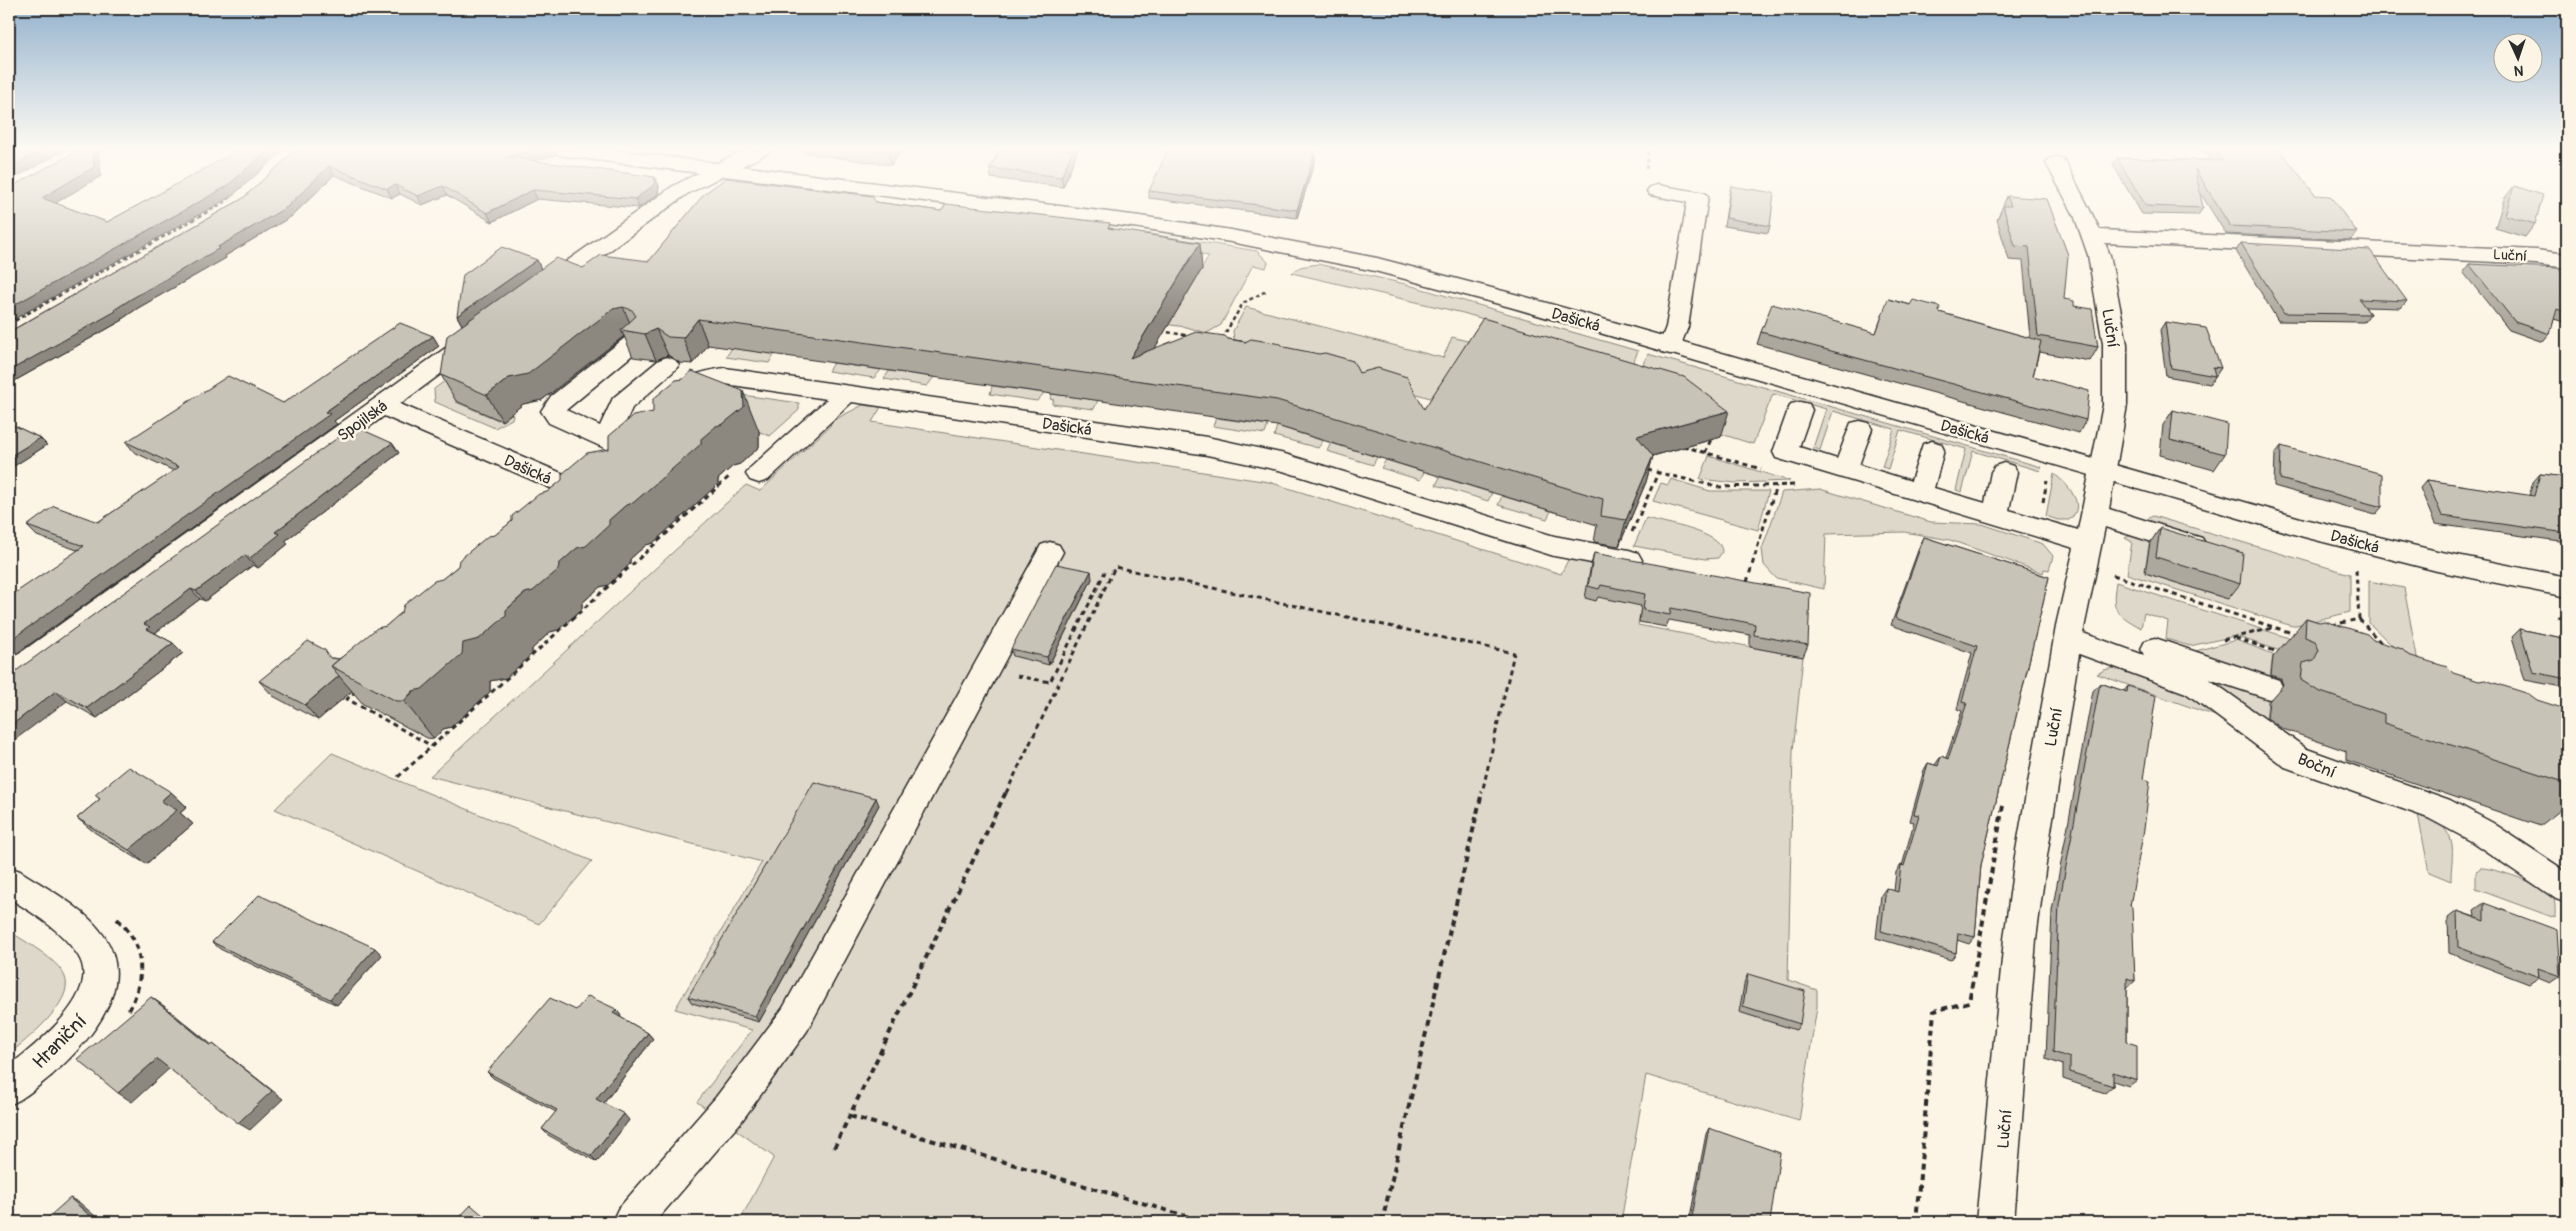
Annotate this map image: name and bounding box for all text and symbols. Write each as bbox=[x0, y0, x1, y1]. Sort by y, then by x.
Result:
north arrow bbox=[2494, 32, 2544, 82]
text: N bbox=[2513, 62, 2524, 79]
street label: Luční bbox=[2493, 246, 2527, 265]
street label: Dašická bbox=[1549, 303, 1602, 336]
street label: Luční bbox=[2097, 307, 2123, 349]
street label: Spojilská bbox=[334, 396, 392, 446]
street label: Dašická bbox=[1041, 414, 1093, 440]
street label: Dašická bbox=[1938, 415, 1991, 448]
street label: Dašická bbox=[501, 451, 554, 489]
street label: Dašická bbox=[2328, 526, 2381, 558]
street label: Luční bbox=[2041, 706, 2067, 748]
street label: Boční bbox=[2295, 749, 2339, 783]
street label: Hraniční bbox=[27, 1009, 92, 1074]
street label: Luční bbox=[1993, 1109, 2017, 1149]

